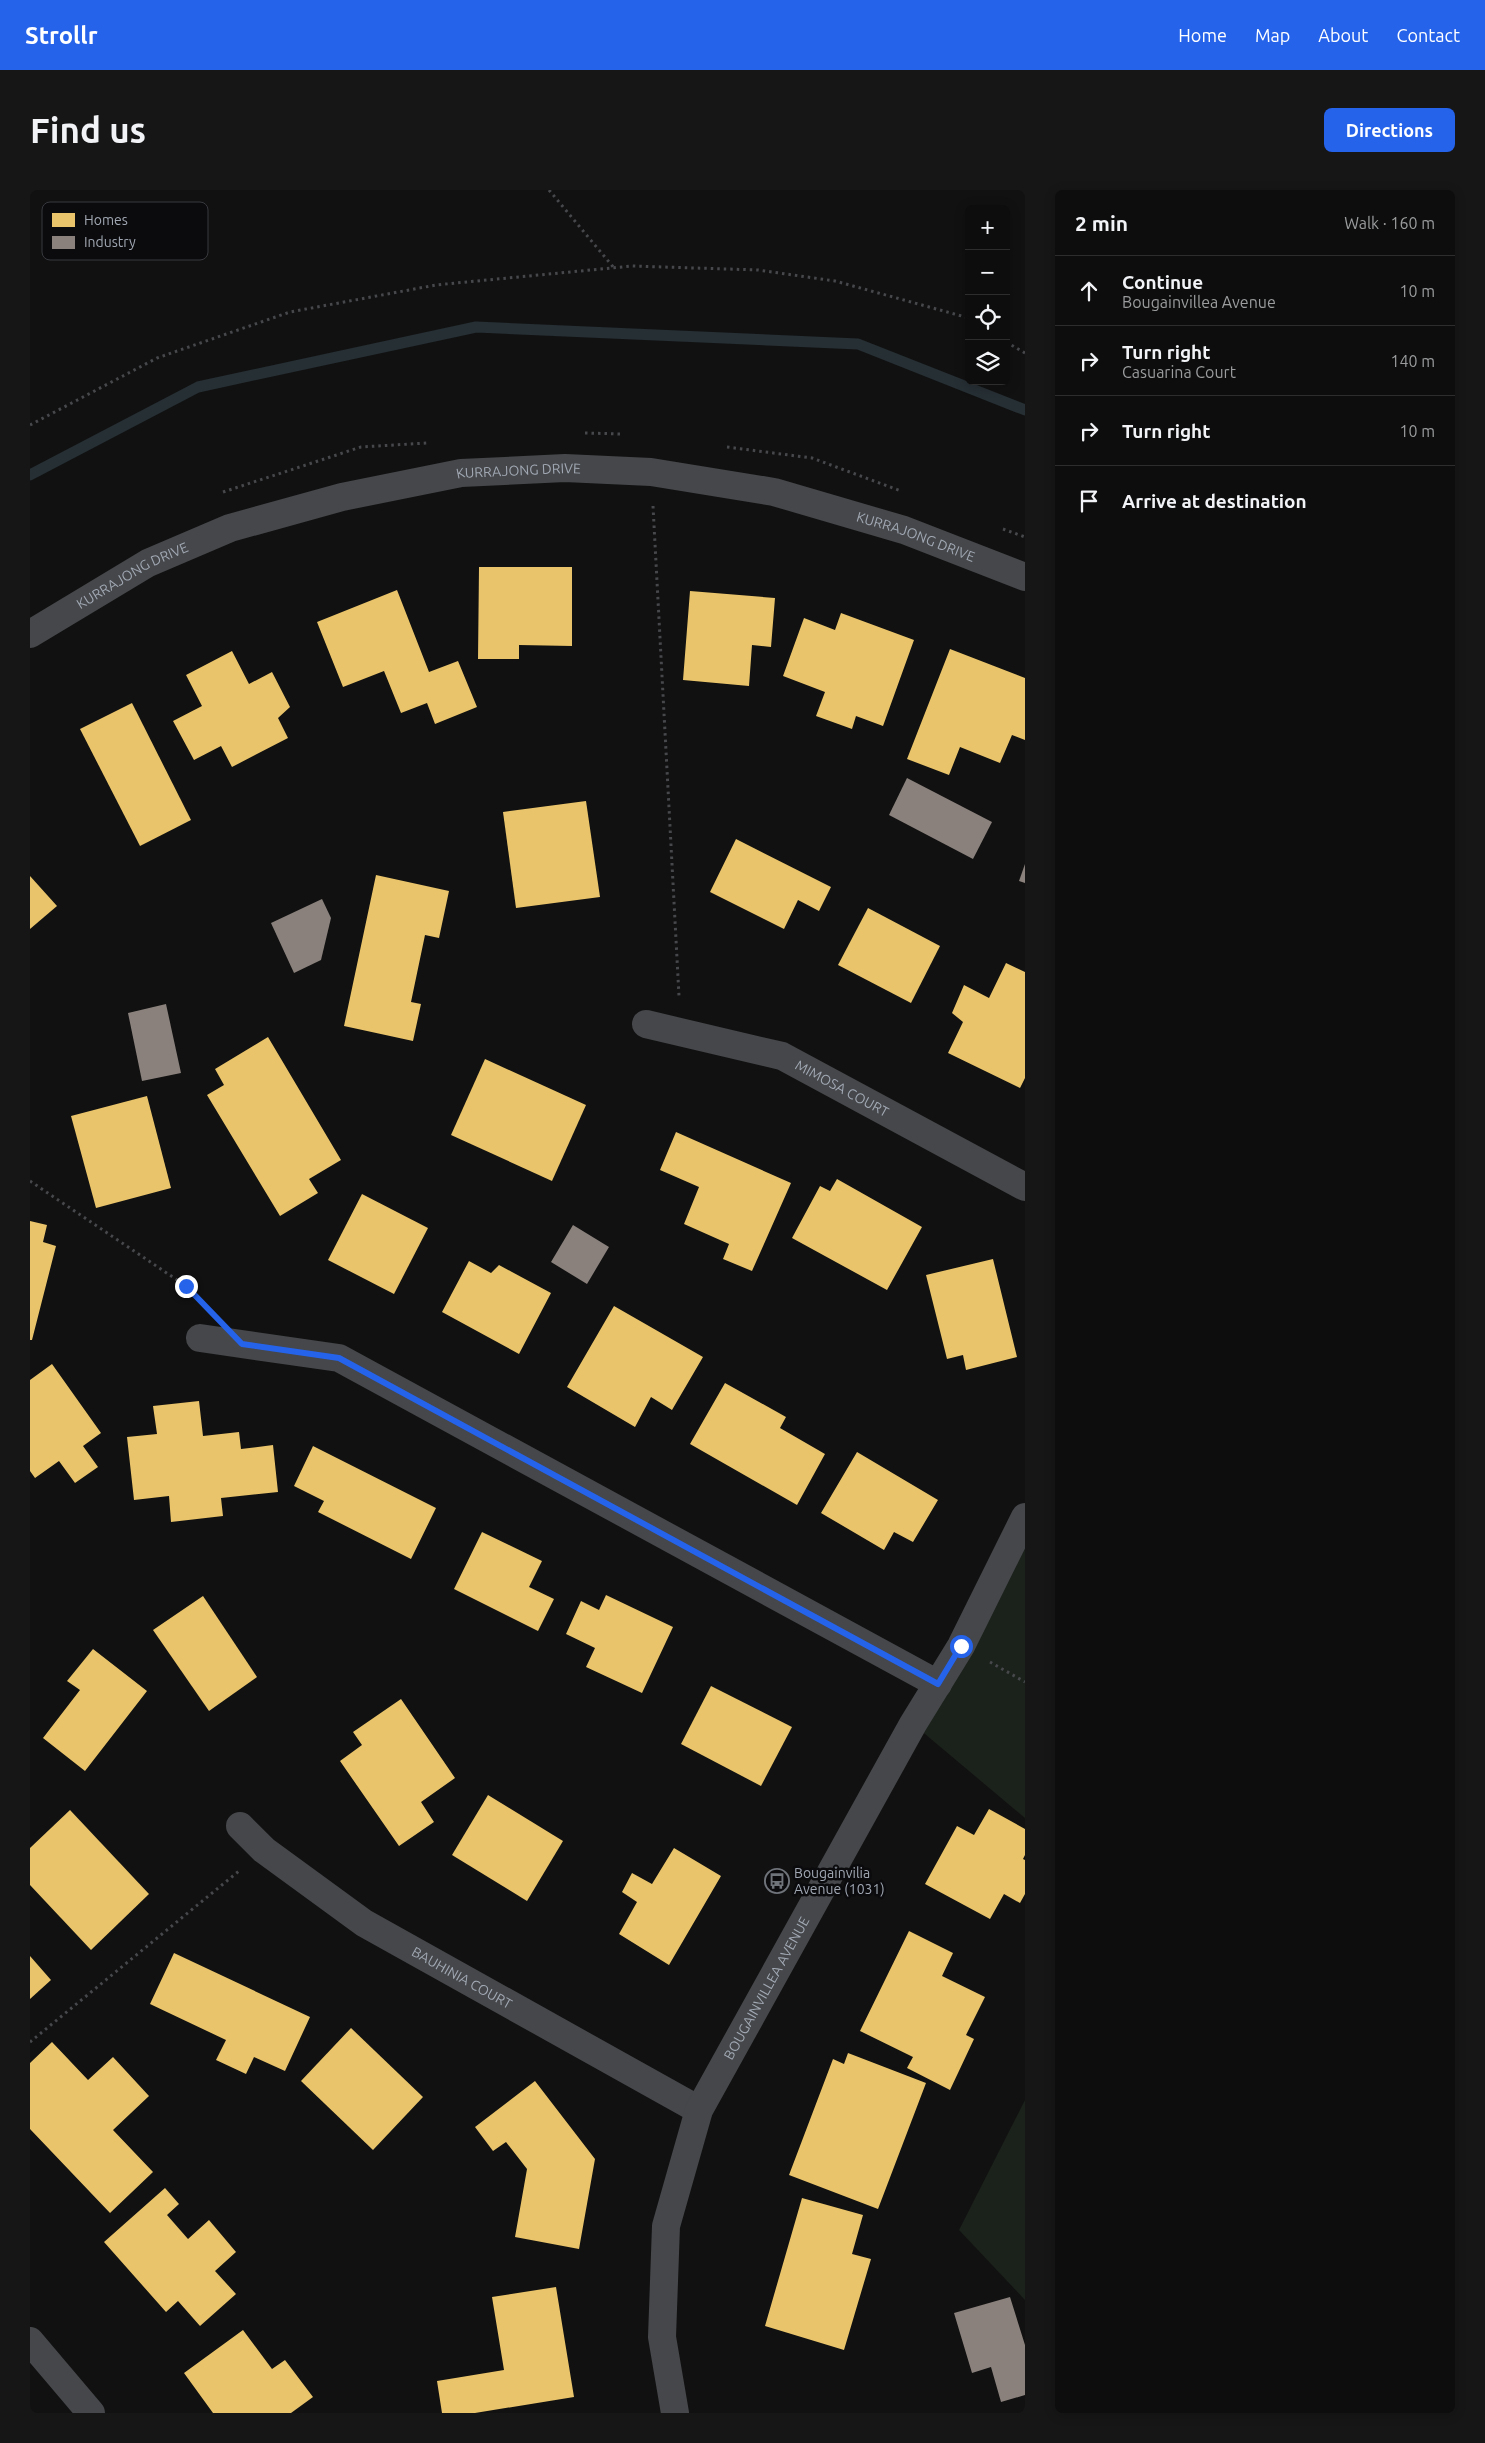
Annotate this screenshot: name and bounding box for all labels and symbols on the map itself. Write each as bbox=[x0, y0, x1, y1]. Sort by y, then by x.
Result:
legend bbox=[42, 202, 208, 260]
text: Homes bbox=[84, 212, 128, 228]
text: Industry bbox=[84, 234, 136, 250]
street label: KURRAJONG DRIVE bbox=[455, 460, 581, 482]
street label: KURRAJONG DRIVE bbox=[855, 509, 978, 565]
street label: KURRAJONG DRIVE bbox=[74, 539, 191, 612]
street label: MIMOSA COURT bbox=[793, 1057, 892, 1120]
route end bbox=[175, 1275, 198, 1298]
route start bbox=[950, 1635, 973, 1658]
place label: Bougainvilia Avenue (1031) bbox=[794, 1865, 885, 1897]
bus stop icon: Bougainvilia Avenue (1031) bbox=[764, 1868, 790, 1894]
street label: BOUGAINVILLEA AVENUE bbox=[720, 1914, 813, 2063]
street label: BAUHINIA COURT bbox=[409, 1943, 515, 2012]

